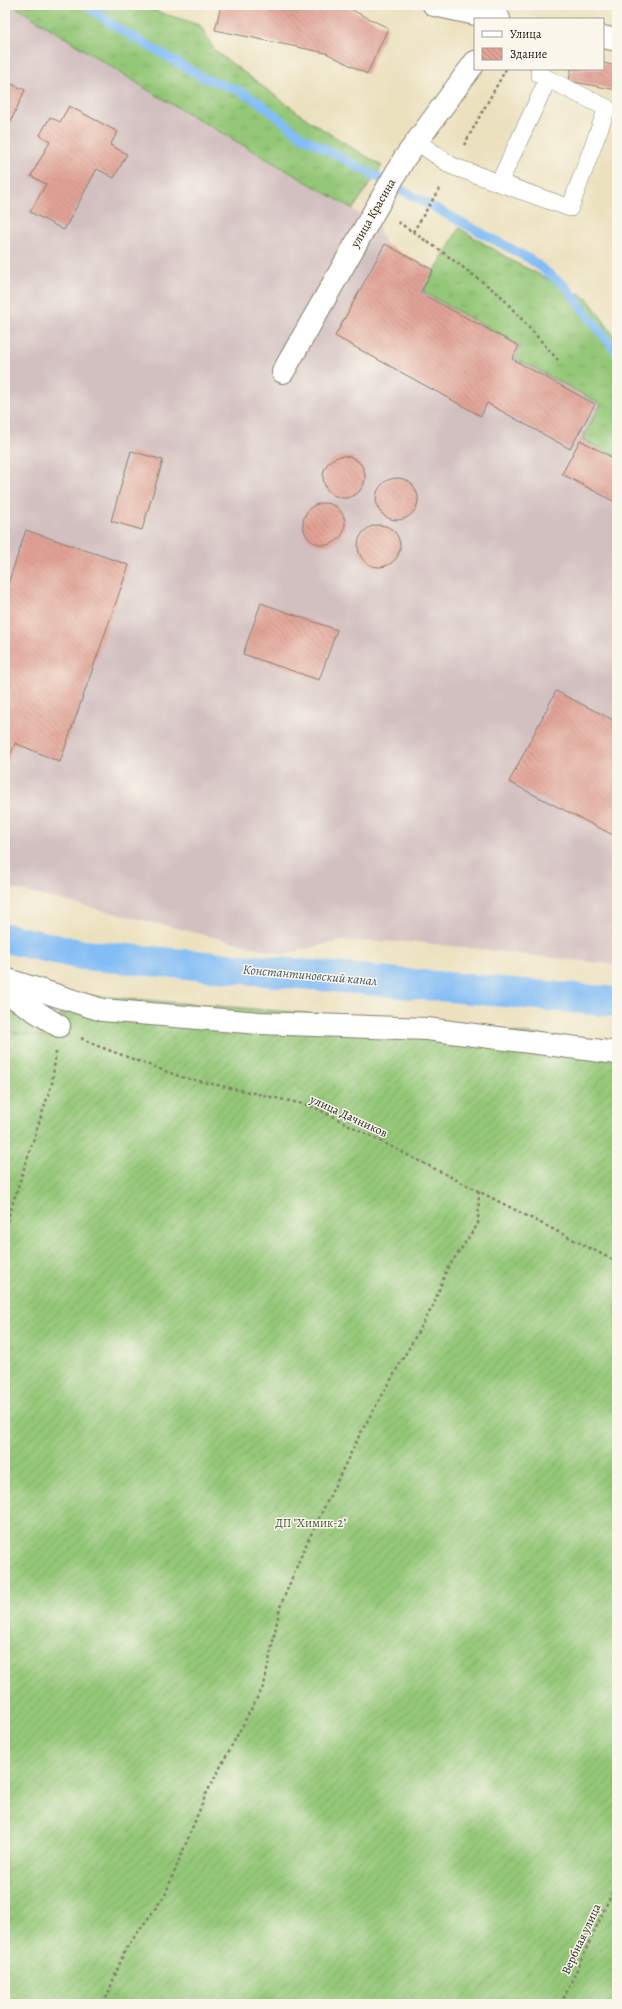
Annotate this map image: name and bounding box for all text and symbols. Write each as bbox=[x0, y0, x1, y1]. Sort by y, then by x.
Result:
legend bbox=[474, 18, 604, 70]
text: Улица bbox=[510, 26, 542, 42]
text: Здание bbox=[510, 46, 547, 62]
street label: улица Красина bbox=[346, 175, 399, 251]
water label: Константиновский канал bbox=[242, 961, 379, 989]
street label: улица Дачников bbox=[307, 1091, 391, 1141]
park label: ДП "Химик-2" bbox=[275, 1515, 347, 1531]
street label: Вербная улица bbox=[558, 1901, 605, 1977]

